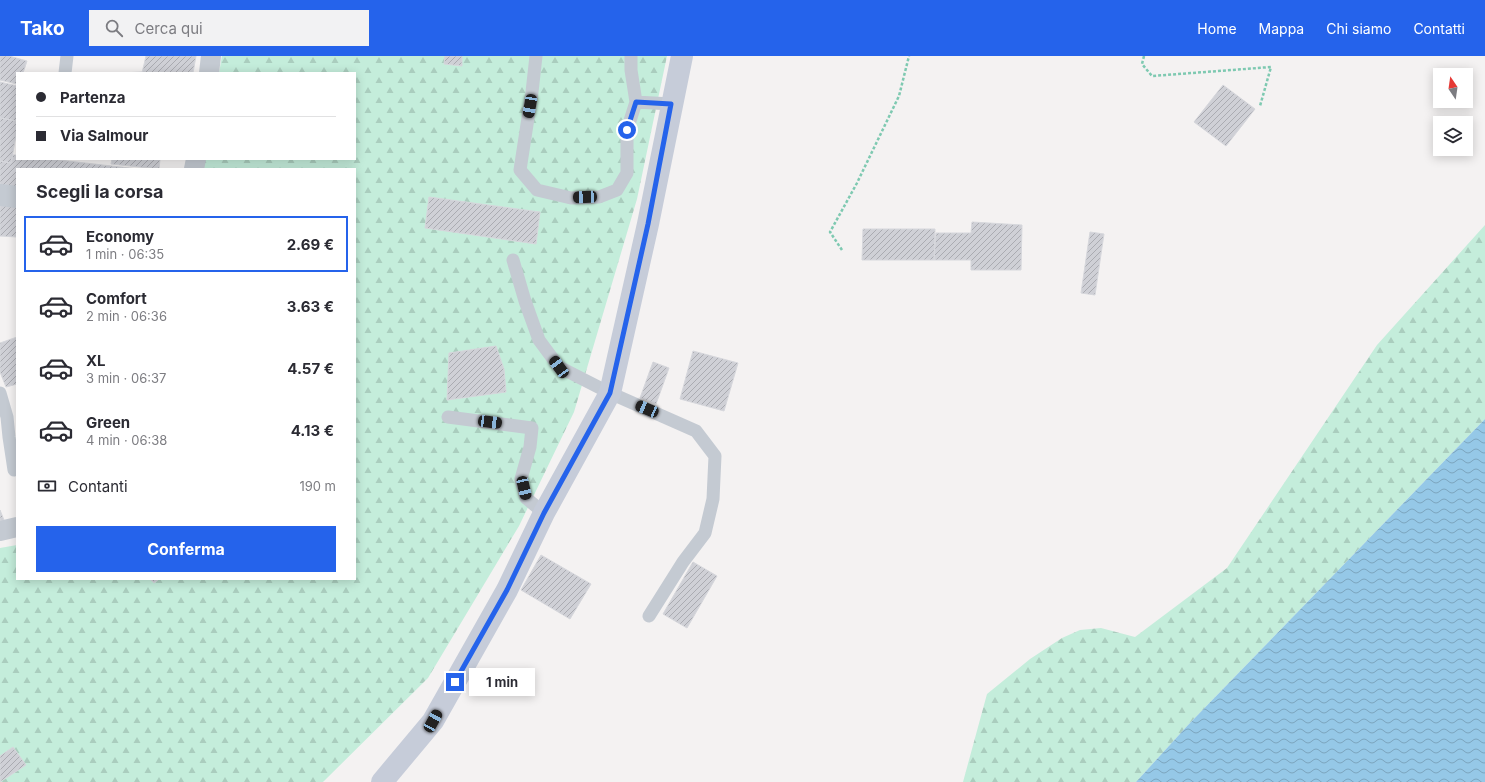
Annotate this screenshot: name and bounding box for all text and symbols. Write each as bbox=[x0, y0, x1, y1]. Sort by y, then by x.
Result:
search box bbox=[89, 10, 369, 46]
text: Tako bbox=[20, 17, 65, 40]
icon: search bbox=[103, 17, 125, 39]
text: Cerca qui bbox=[135, 19, 203, 38]
text: Home bbox=[1197, 20, 1237, 37]
text: Mappa bbox=[1259, 20, 1304, 37]
text: Chi siamo bbox=[1326, 20, 1391, 37]
text: Contatti bbox=[1413, 20, 1465, 37]
north arrow bbox=[1433, 68, 1473, 108]
map controls bbox=[1433, 68, 1473, 156]
text: Partenza bbox=[60, 88, 126, 107]
car bbox=[522, 93, 538, 119]
button: layers bbox=[1433, 116, 1473, 156]
route start bbox=[618, 121, 636, 139]
text: Via Salmour bbox=[60, 126, 148, 145]
text: Scegli la corsa bbox=[36, 181, 164, 202]
car bbox=[573, 191, 597, 203]
icon: car bbox=[38, 226, 74, 262]
text: Economy bbox=[86, 227, 154, 246]
text: 2.69 € bbox=[287, 235, 334, 254]
text: 1 min · 06:35 bbox=[86, 246, 164, 262]
icon: car bbox=[38, 288, 74, 324]
text: Comfort bbox=[86, 289, 147, 308]
text: 3.63 € bbox=[287, 297, 334, 316]
text: 2 min · 06:36 bbox=[86, 308, 167, 324]
icon: car bbox=[38, 350, 74, 386]
text: XL bbox=[86, 351, 106, 370]
car bbox=[547, 354, 571, 380]
text: 4.57 € bbox=[287, 359, 334, 378]
text: 3 min · 06:37 bbox=[86, 370, 166, 386]
car bbox=[634, 399, 660, 419]
icon: car bbox=[38, 412, 74, 448]
text: Green bbox=[86, 413, 130, 432]
car bbox=[477, 415, 503, 429]
text: 4.13 € bbox=[291, 421, 334, 440]
text: 4 min · 06:38 bbox=[86, 432, 167, 448]
icon: cash bbox=[36, 475, 58, 497]
car bbox=[515, 475, 533, 501]
text: Contanti bbox=[68, 477, 128, 496]
text: 190 m bbox=[299, 478, 336, 494]
button: Conferma bbox=[36, 526, 336, 572]
callout: 1 min bbox=[469, 668, 535, 696]
route end bbox=[446, 673, 464, 691]
text: 1 min bbox=[486, 674, 518, 690]
car bbox=[422, 708, 444, 734]

